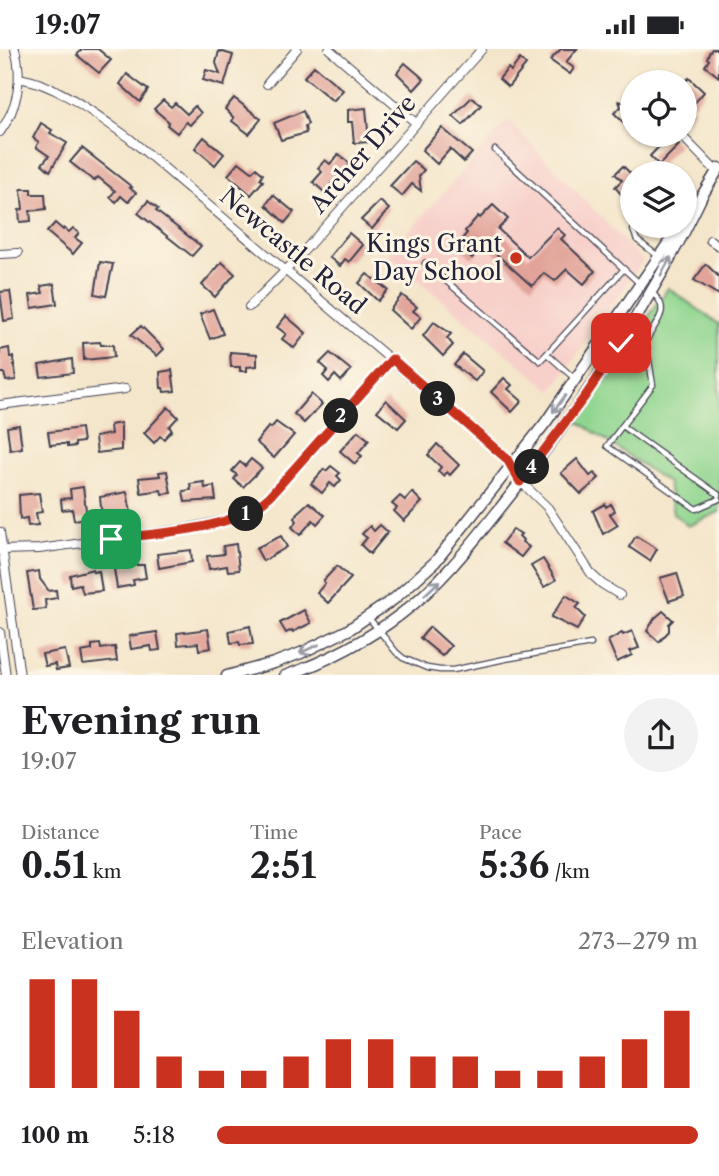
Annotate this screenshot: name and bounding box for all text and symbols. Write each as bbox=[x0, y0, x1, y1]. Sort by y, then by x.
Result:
text: 19:07 bbox=[35, 9, 100, 41]
map controls bbox=[620, 70, 697, 238]
button: locate bbox=[620, 70, 697, 147]
street label: Archer Drive bbox=[303, 89, 422, 219]
button: layers bbox=[620, 161, 697, 238]
street label: Newcastle Road bbox=[214, 181, 373, 320]
place label: Kings Grant Day School bbox=[366, 229, 503, 286]
marker: Kings Grant Day School bbox=[508, 250, 524, 266]
one-way arrow bbox=[659, 257, 673, 277]
pin bbox=[591, 313, 651, 373]
icon: check bbox=[602, 324, 640, 362]
pin: 3 bbox=[420, 381, 456, 417]
text: 3 bbox=[432, 387, 443, 410]
one-way arrow bbox=[552, 394, 566, 413]
pin: 2 bbox=[324, 399, 358, 433]
text: 2 bbox=[335, 404, 346, 427]
pin: 4 bbox=[514, 449, 550, 485]
text: 4 bbox=[526, 455, 537, 478]
pin: 1 bbox=[229, 497, 264, 531]
text: 1 bbox=[241, 502, 250, 525]
pin bbox=[81, 509, 141, 569]
icon: arrive bbox=[92, 520, 130, 558]
one-way arrow bbox=[423, 579, 440, 596]
one-way arrow bbox=[299, 644, 320, 657]
text: Evening run bbox=[21, 697, 261, 744]
button: share bbox=[624, 698, 698, 772]
text: 19:07 bbox=[21, 747, 77, 775]
text: Distance bbox=[21, 821, 100, 844]
text: Time bbox=[250, 821, 298, 844]
text: Pace bbox=[479, 821, 522, 844]
text: 0.51 bbox=[21, 844, 88, 887]
text: 2:51 bbox=[250, 844, 316, 887]
text: 5:36 bbox=[479, 844, 549, 887]
text: km bbox=[88, 860, 121, 883]
text: /km bbox=[549, 860, 590, 883]
text: Elevation bbox=[21, 927, 124, 955]
text: 273–279 m bbox=[578, 927, 698, 955]
text: 100 m bbox=[21, 1121, 89, 1149]
text: 5:18 bbox=[133, 1121, 175, 1149]

